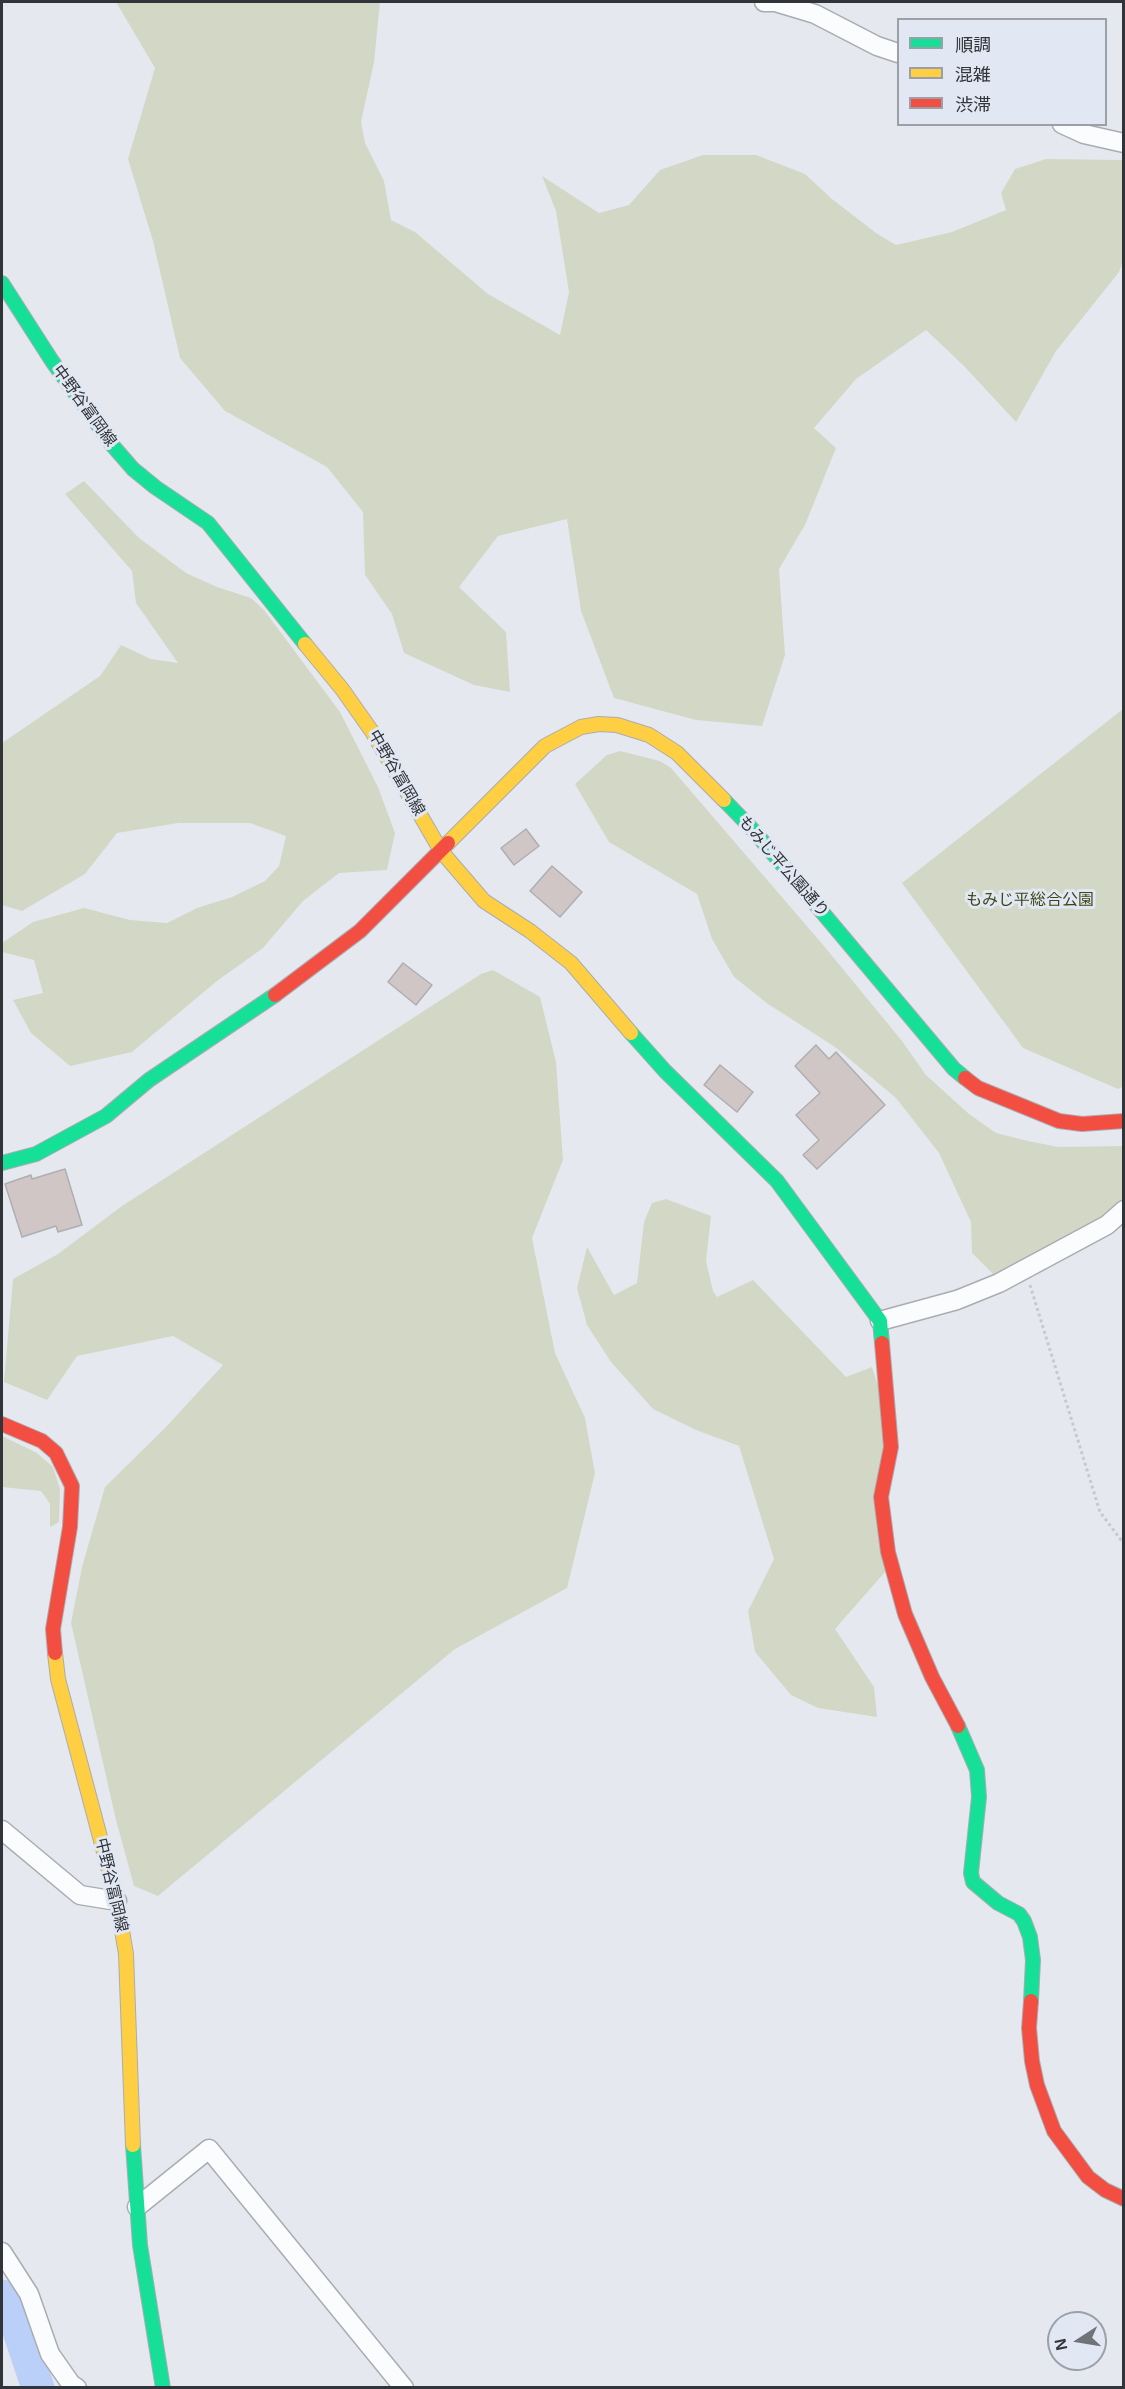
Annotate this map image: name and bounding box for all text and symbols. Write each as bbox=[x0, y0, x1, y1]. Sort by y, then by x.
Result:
legend bbox=[897, 18, 1107, 126]
text: 順調 bbox=[955, 35, 991, 55]
text: 混雑 bbox=[955, 65, 991, 85]
text: 渋滞 bbox=[955, 95, 991, 115]
street label: 中野谷富岡線 bbox=[48, 362, 120, 450]
street label: 中野谷富岡線 bbox=[364, 727, 428, 819]
street label: もみじ平公園通り bbox=[734, 812, 832, 922]
park label: もみじ平総合公園 bbox=[966, 891, 1094, 911]
street label: 中野谷富岡線 bbox=[91, 1836, 131, 1934]
north arrow bbox=[1047, 2311, 1107, 2371]
text: N bbox=[1051, 2337, 1070, 2352]

